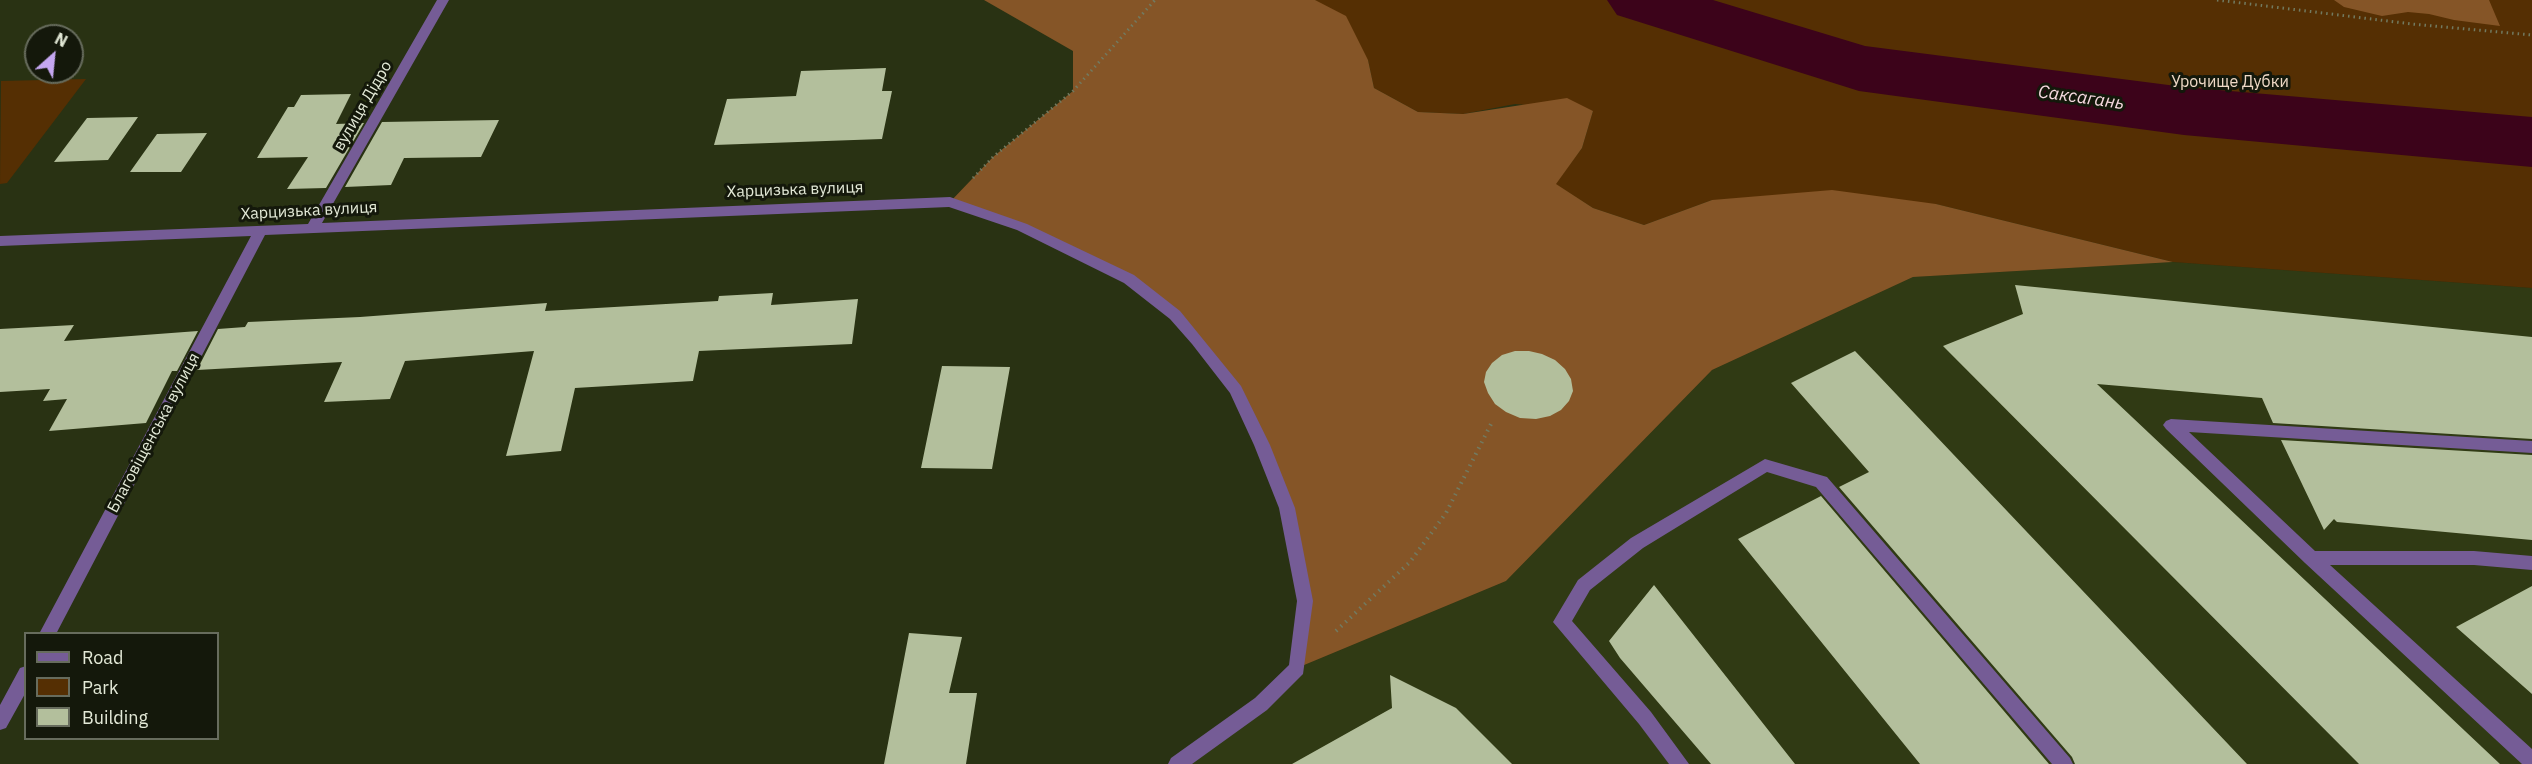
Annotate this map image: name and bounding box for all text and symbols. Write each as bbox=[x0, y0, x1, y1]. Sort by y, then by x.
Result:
north arrow bbox=[24, 24, 84, 84]
text: N bbox=[52, 28, 71, 51]
street label: вулиця Дідро bbox=[330, 58, 396, 154]
park label: Урочище Дубки bbox=[2171, 72, 2289, 92]
water label: Саксагань bbox=[2037, 81, 2125, 115]
street label: Харцизька вулиця bbox=[726, 178, 864, 202]
street label: Харцизька вулиця bbox=[240, 198, 378, 224]
street label: Благовіщенська вулиця bbox=[104, 350, 204, 516]
legend bbox=[24, 632, 219, 740]
text: Road bbox=[82, 646, 123, 669]
text: Park bbox=[82, 676, 118, 699]
text: Building bbox=[82, 706, 148, 729]

